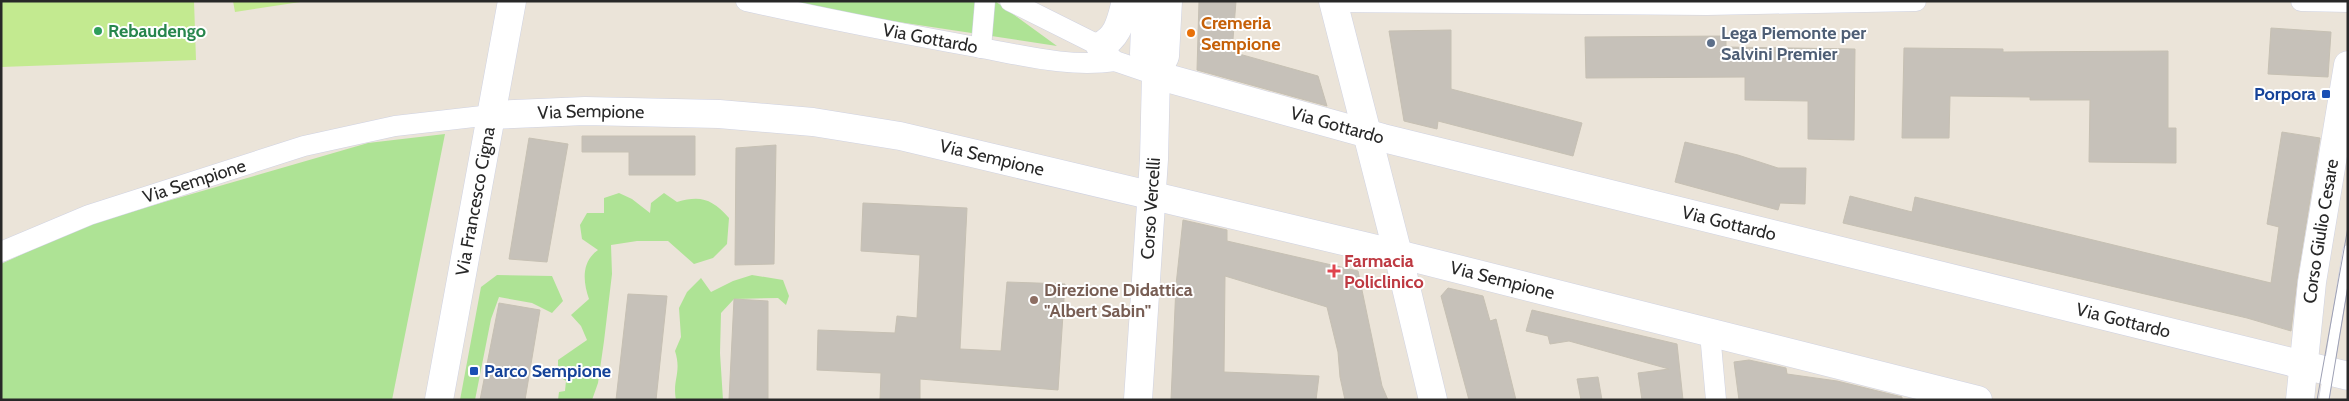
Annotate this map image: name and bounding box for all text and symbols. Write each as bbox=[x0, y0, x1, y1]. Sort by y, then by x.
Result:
place label: Cremeria Sempione bbox=[1201, 12, 1280, 55]
street label: Via Gottardo bbox=[881, 19, 980, 58]
place label: Rebaudengo bbox=[108, 20, 206, 42]
place label: Lega Piemonte per Salvini Premier bbox=[1721, 22, 1866, 65]
marker: Rebaudengo bbox=[92, 25, 104, 37]
marker: Cremeria Sempione bbox=[1185, 27, 1197, 39]
marker: Lega Piemonte per Salvini Premier bbox=[1705, 37, 1717, 49]
place label: Porpora bbox=[2254, 83, 2316, 105]
marker: Porpora bbox=[2320, 88, 2332, 100]
street label: Via Sempione bbox=[537, 100, 645, 124]
street label: Via Gottardo bbox=[1288, 102, 1387, 149]
street label: Via Francesco Cigna bbox=[451, 125, 500, 278]
street label: Via Sempione bbox=[937, 135, 1046, 181]
street label: Via Sempione bbox=[140, 154, 249, 208]
street label: Corso Vercelli bbox=[1136, 157, 1165, 260]
street label: Corso Giulio Cesare bbox=[2299, 157, 2343, 305]
street label: Via Gottardo bbox=[1680, 201, 1779, 246]
place label: Farmacia Policlinico bbox=[1344, 250, 1424, 293]
street label: Via Sempione bbox=[1448, 257, 1557, 304]
marker: Farmacia Policlinico bbox=[1328, 265, 1340, 277]
place label: Direzione Didattica "Albert Sabin" bbox=[1044, 279, 1193, 322]
marker: Direzione Didattica "Albert Sabin" bbox=[1028, 294, 1040, 306]
street label: Via Gottardo bbox=[2074, 298, 2173, 343]
place label: Parco Sempione bbox=[484, 360, 611, 382]
marker: Parco Sempione bbox=[468, 365, 480, 377]

